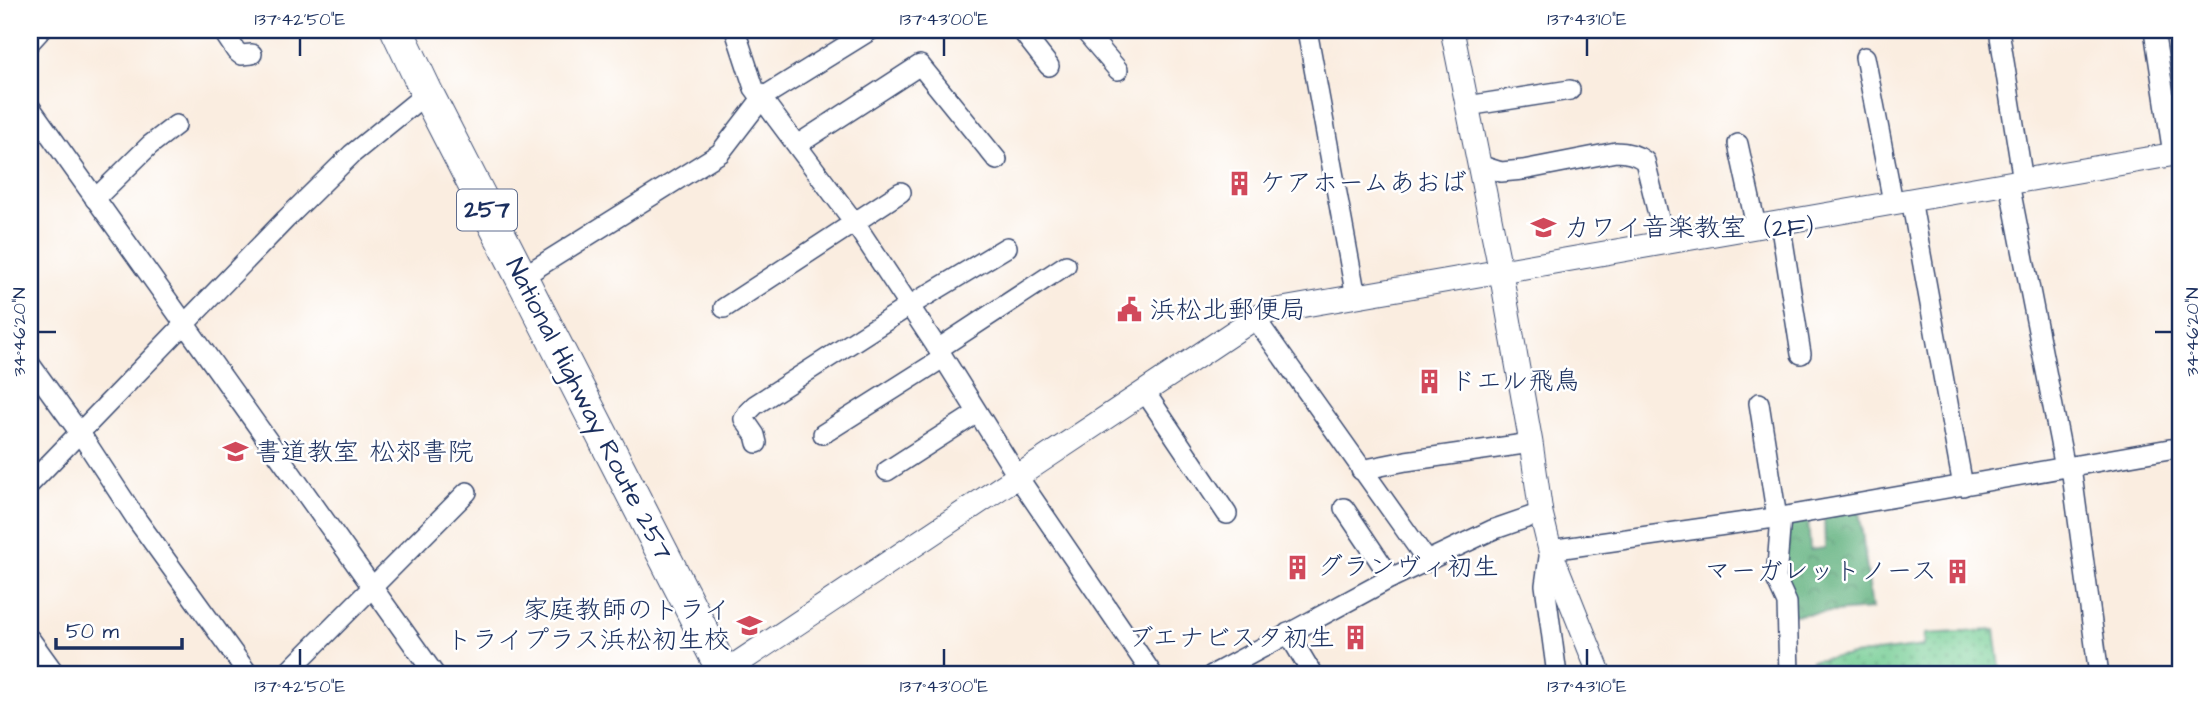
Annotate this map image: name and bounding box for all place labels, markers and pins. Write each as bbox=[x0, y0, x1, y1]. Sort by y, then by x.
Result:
place label: ケアホームあおば bbox=[1260, 165, 1467, 201]
building icon: ケアホームあおば bbox=[1226, 169, 1254, 197]
place label: カワイ音楽教室（2F） bbox=[1564, 210, 1831, 246]
school or university icon: カワイ音楽教室（2F） bbox=[1530, 214, 1558, 242]
place label: 浜松北郵便局 bbox=[1150, 292, 1306, 328]
public building icon: 浜松北郵便局 bbox=[1116, 296, 1144, 324]
place label: ドエル飛鳥 bbox=[1450, 363, 1580, 399]
building icon: ドエル飛鳥 bbox=[1416, 367, 1444, 395]
place label: 書道教室 松郊書院 bbox=[255, 434, 473, 470]
school or university icon: 書道教室 松郊書院 bbox=[221, 438, 249, 466]
place label: グランヴィ初生 bbox=[1317, 549, 1499, 585]
building icon: グランヴィ初生 bbox=[1283, 553, 1311, 581]
place label: マーガレットノース bbox=[1705, 553, 1937, 589]
building icon: マーガレットノース bbox=[1943, 557, 1971, 585]
place label: 家庭教師のトライ トライプラス浜松初生校 bbox=[446, 592, 730, 658]
school or university icon: 家庭教師のトライ トライプラス浜松初生校 bbox=[736, 611, 764, 639]
place label: ブエナビスタ初生 bbox=[1128, 620, 1335, 656]
building icon: ブエナビスタ初生 bbox=[1341, 624, 1369, 652]

